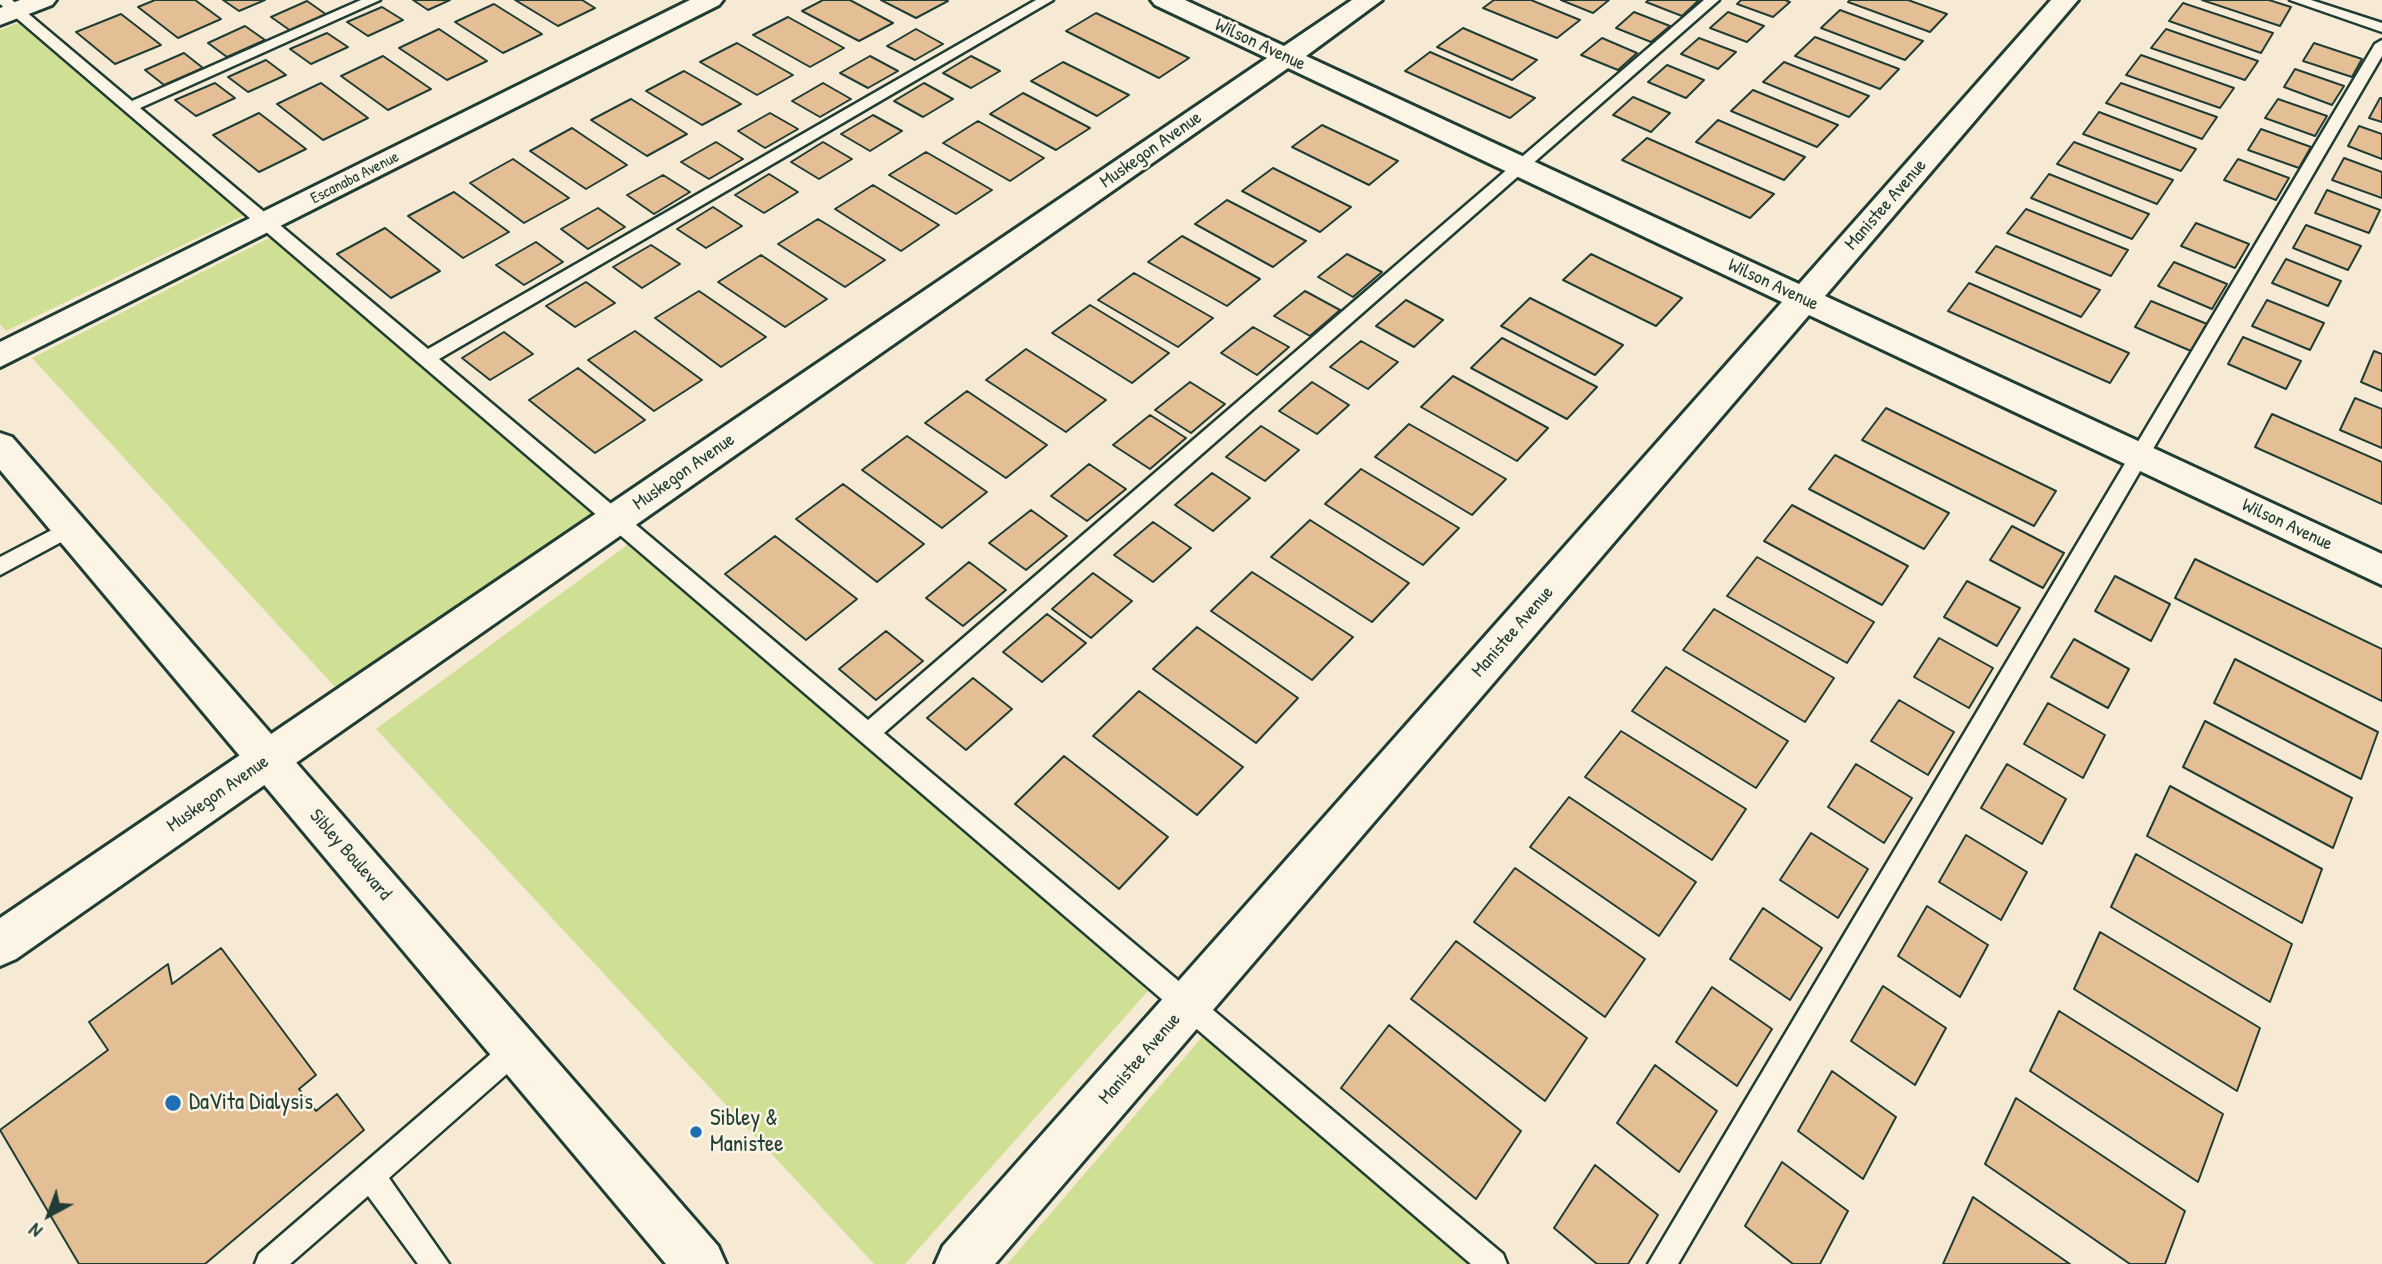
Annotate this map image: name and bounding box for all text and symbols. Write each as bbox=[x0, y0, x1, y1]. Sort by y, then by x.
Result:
street label: Wilson Avenue bbox=[1211, 14, 1309, 76]
street label: Muskegon Avenue bbox=[1096, 107, 1206, 193]
street label: Escanaba Avenue bbox=[308, 148, 402, 208]
street label: Manistee Avenue bbox=[1840, 155, 1932, 255]
street label: Wilson Avenue bbox=[1724, 254, 1822, 316]
street label: Muskegon Avenue bbox=[629, 429, 739, 515]
street label: Wilson Avenue bbox=[2238, 494, 2336, 556]
street label: Manistee Avenue bbox=[1467, 582, 1559, 682]
street label: Muskegon Avenue bbox=[163, 751, 273, 837]
street label: Sibley Boulevard bbox=[304, 805, 396, 905]
street label: Manistee Avenue bbox=[1094, 1009, 1186, 1109]
place label: DaVita Dialysis bbox=[189, 1089, 313, 1117]
marker: DaVita Dialysis bbox=[163, 1093, 183, 1113]
place label: Sibley & Manistee bbox=[710, 1105, 783, 1159]
marker: Sibley & Manistee bbox=[688, 1124, 704, 1140]
north arrow bbox=[14, 1180, 84, 1250]
text: N bbox=[23, 1218, 48, 1244]

